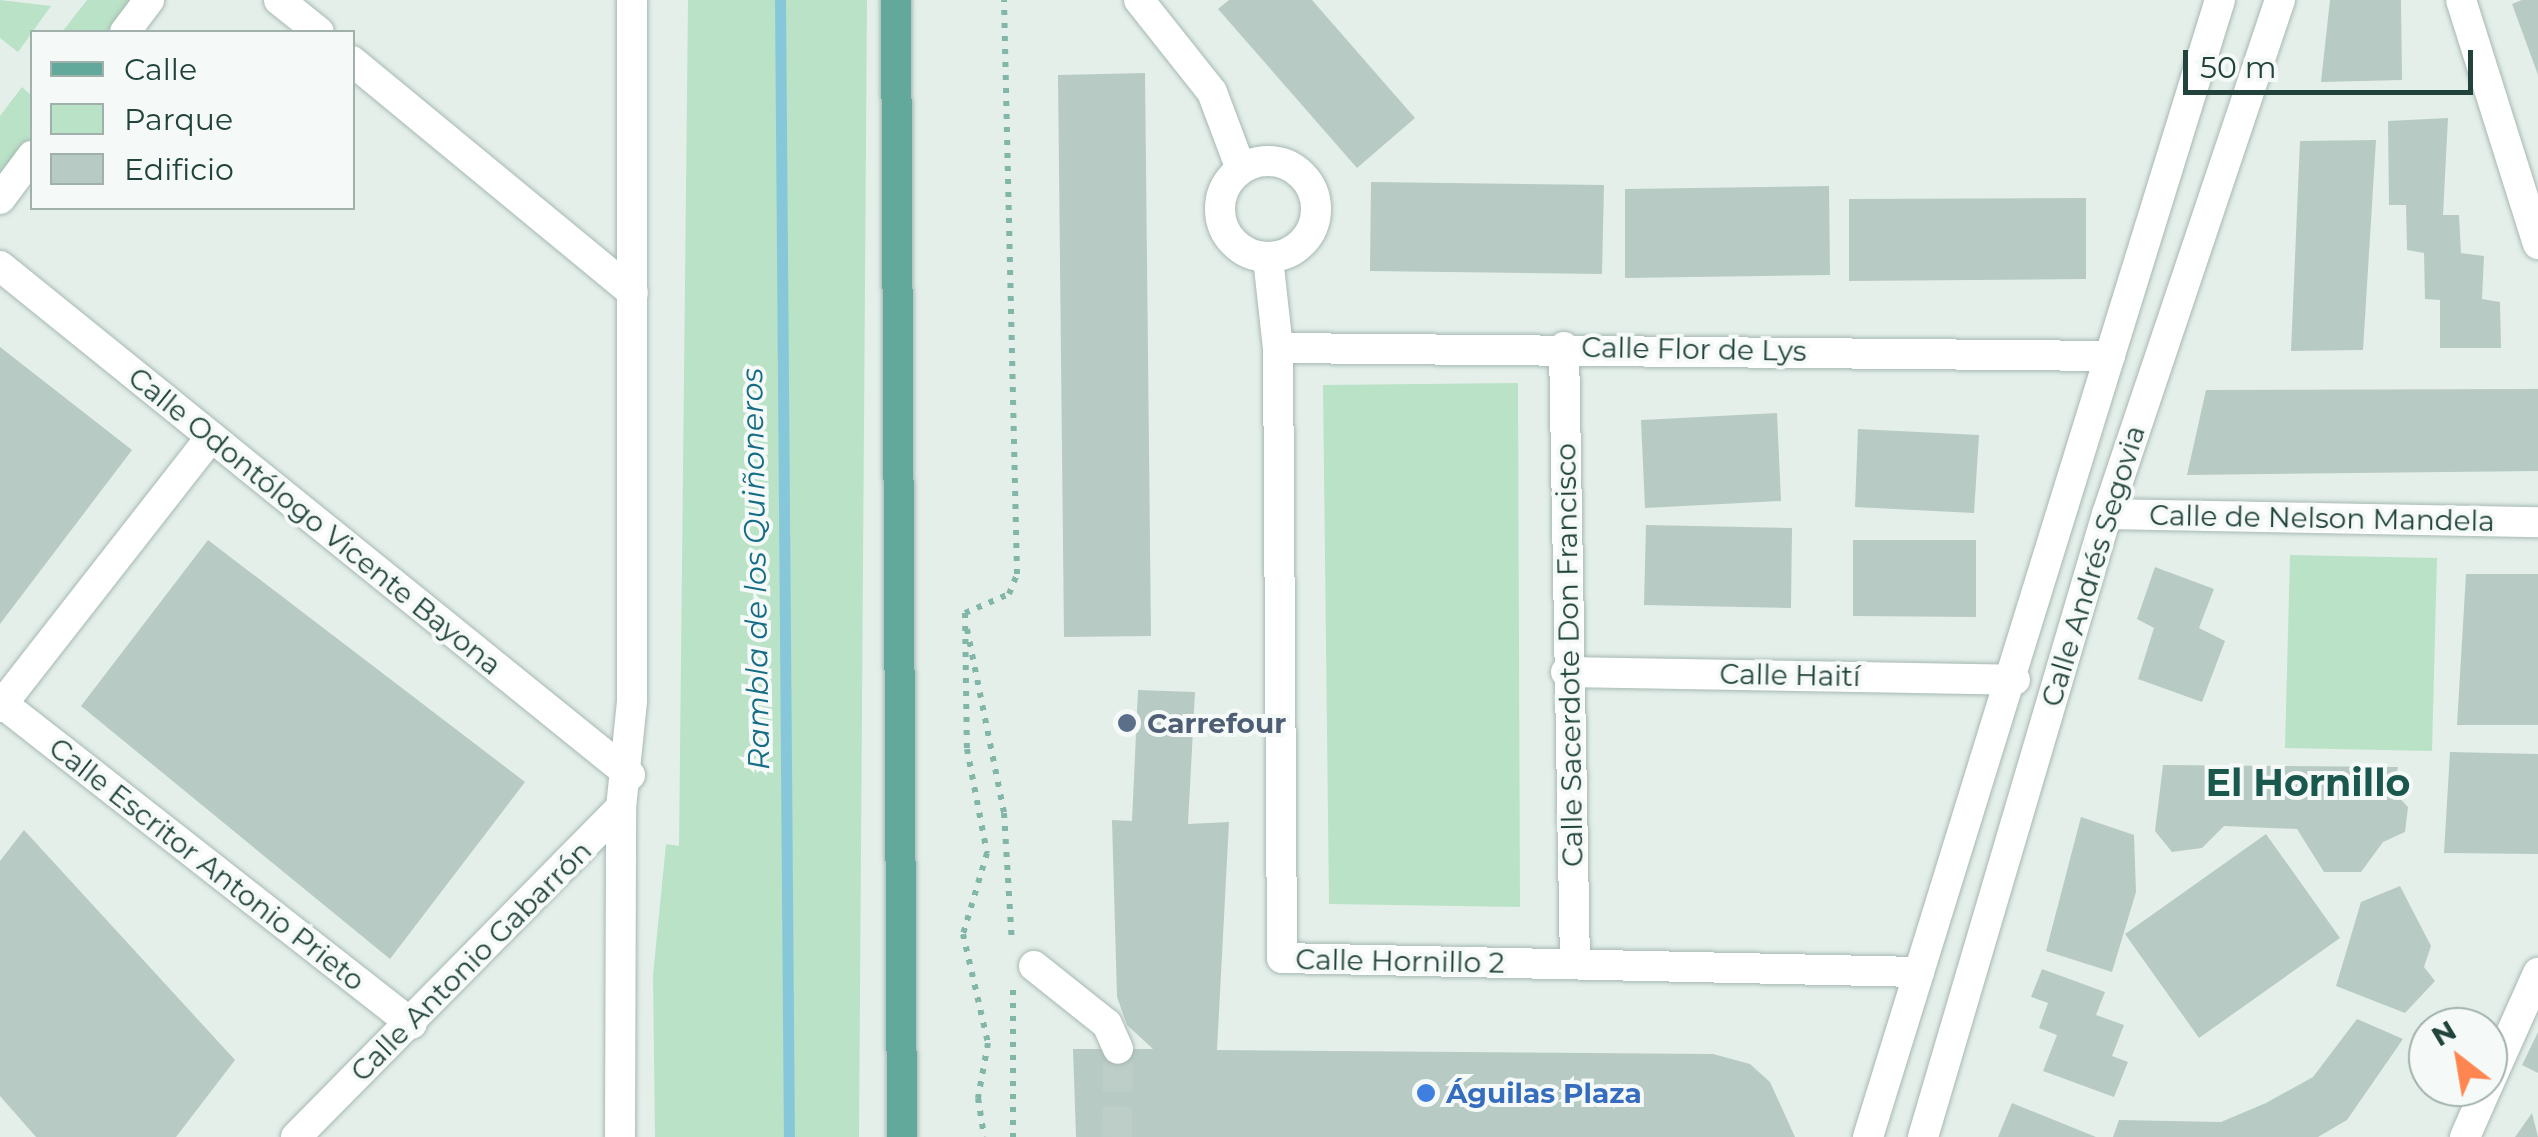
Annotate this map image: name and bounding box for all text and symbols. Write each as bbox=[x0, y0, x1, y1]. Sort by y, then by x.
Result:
legend bbox=[30, 30, 355, 210]
scale bar bbox=[2188, 30, 2478, 92]
text: 50 m bbox=[2200, 49, 2277, 86]
text: Calle bbox=[124, 51, 197, 88]
text: Parque bbox=[124, 101, 233, 138]
text: Edificio bbox=[124, 151, 234, 188]
street label: Calle Flor de Lys bbox=[1581, 330, 1807, 368]
street label: Calle Odontólogo Vicente Bayona bbox=[122, 360, 508, 682]
water label: Rambla de los Quiñoneros bbox=[734, 368, 778, 770]
street label: Calle Andrés Segovia bbox=[2034, 422, 2152, 710]
street label: Calle Sacerdote Don Francisco bbox=[1549, 443, 1589, 867]
street label: Calle de Nelson Mandela bbox=[2149, 498, 2495, 538]
street label: Calle Haití bbox=[1719, 657, 1861, 693]
place label: Carrefour bbox=[1147, 706, 1286, 740]
marker: Carrefour bbox=[1116, 712, 1138, 734]
street label: Calle Escritor Antonio Prieto bbox=[43, 730, 371, 998]
district label: El Hornillo bbox=[2206, 760, 2410, 806]
street label: Calle Antonio Gabarrón bbox=[344, 834, 598, 1088]
street label: Calle Hornillo 2 bbox=[1295, 942, 1505, 980]
north arrow bbox=[2408, 1007, 2508, 1107]
text: N bbox=[2425, 1013, 2462, 1053]
place label: Águilas Plaza bbox=[1446, 1076, 1642, 1110]
marker: Águilas Plaza bbox=[1415, 1082, 1437, 1104]

